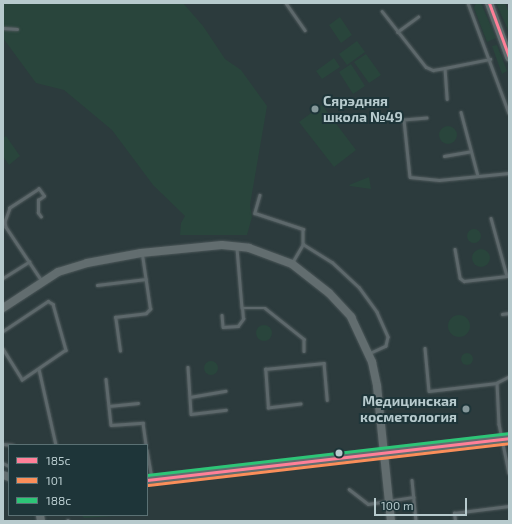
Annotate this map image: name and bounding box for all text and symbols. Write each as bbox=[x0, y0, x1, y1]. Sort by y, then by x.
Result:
place label: Сярэдняя школа №49 bbox=[323, 93, 403, 126]
marker: Сярэдняя школа №49 bbox=[310, 104, 320, 114]
place label: Медицинская косметология bbox=[360, 393, 457, 426]
marker: Медицинская косметология bbox=[460, 403, 472, 415]
legend bbox=[8, 444, 148, 516]
unlabelled marker bbox=[334, 448, 344, 458]
text: 185с bbox=[46, 453, 70, 467]
text: 101 bbox=[46, 473, 63, 487]
scale bar bbox=[376, 490, 469, 516]
text: 188с bbox=[46, 493, 71, 507]
text: 100 m bbox=[381, 498, 413, 512]

